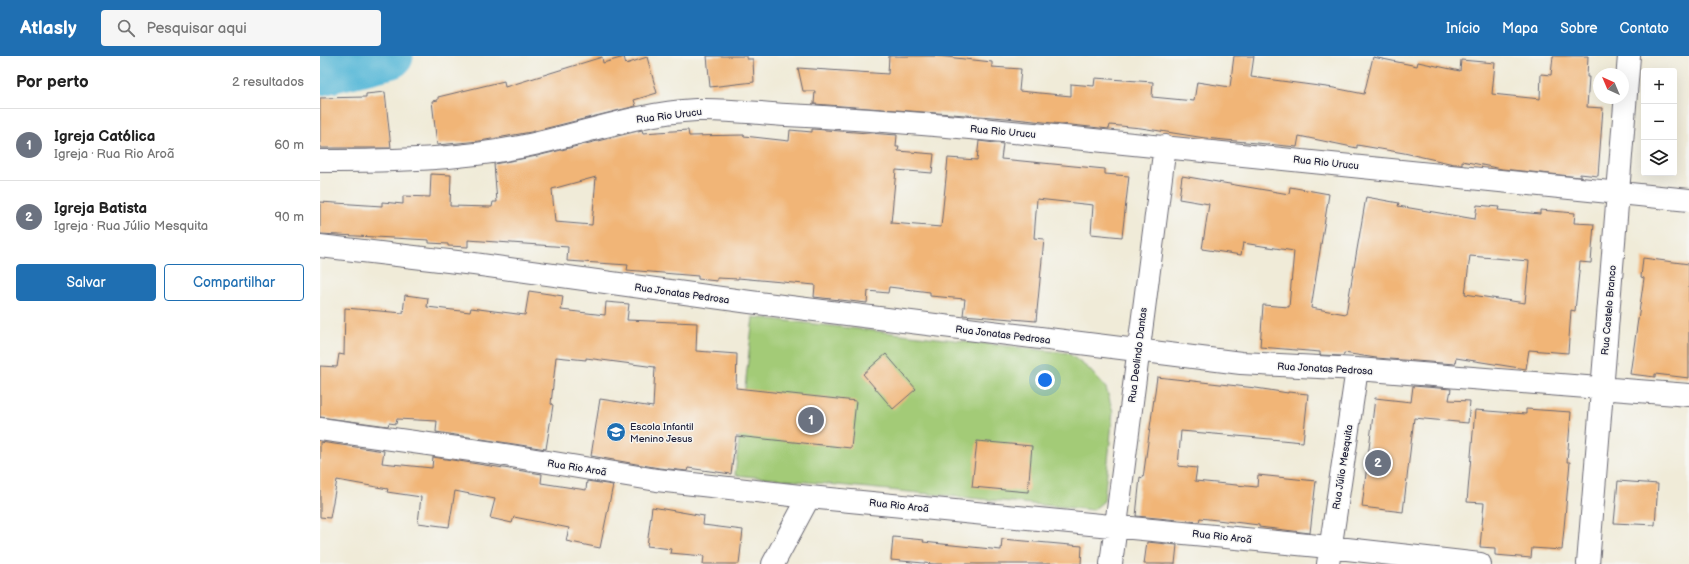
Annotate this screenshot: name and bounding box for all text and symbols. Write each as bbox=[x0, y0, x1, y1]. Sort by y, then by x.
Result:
search box bbox=[101, 10, 381, 46]
text: Atlasly bbox=[20, 17, 77, 40]
icon: search bbox=[115, 17, 137, 39]
text: Pesquisar aqui bbox=[147, 19, 247, 38]
text: Início bbox=[1446, 20, 1480, 37]
text: Mapa bbox=[1502, 20, 1538, 37]
text: Sobre bbox=[1560, 20, 1598, 37]
text: Contato bbox=[1620, 20, 1669, 37]
north arrow bbox=[1593, 68, 1629, 104]
map controls bbox=[1641, 68, 1677, 176]
button: + bbox=[1641, 68, 1677, 104]
text: Por perto bbox=[16, 72, 89, 92]
text: 2 resultados bbox=[232, 74, 304, 90]
button: − bbox=[1641, 104, 1677, 140]
street label: Rua Rio Urucu bbox=[636, 106, 703, 126]
street label: Rua Rio Urucu bbox=[969, 123, 1036, 141]
text: Igreja Católica bbox=[54, 127, 155, 146]
text: 1 bbox=[26, 137, 32, 153]
text: 60 m bbox=[274, 137, 304, 153]
button: layers bbox=[1641, 140, 1677, 176]
text: Igreja · Rua Rio Aroã bbox=[54, 146, 174, 162]
street label: Rua Rio Urucu bbox=[1292, 154, 1359, 172]
text: Igreja Batista bbox=[54, 199, 147, 218]
text: 2 bbox=[25, 209, 33, 225]
text: 90 m bbox=[275, 209, 304, 225]
text: Igreja · Rua Júlio Mesquita bbox=[54, 218, 208, 234]
button: Salvar bbox=[16, 264, 156, 301]
button: Compartilhar bbox=[164, 264, 304, 301]
street label: Rua Castelo Branco bbox=[1599, 264, 1619, 356]
street label: Rua Jonatas Pedrosa bbox=[634, 281, 730, 307]
street label: Rua Deolindo Dantas bbox=[1126, 307, 1150, 403]
street label: Rua Jonatas Pedrosa bbox=[955, 323, 1052, 347]
street label: Rua Jonatas Pedrosa bbox=[1277, 360, 1373, 378]
your location bbox=[1035, 370, 1055, 390]
pin: 1 bbox=[798, 405, 824, 435]
school or university icon: Escola Infantil Menino Jesus bbox=[605, 421, 627, 443]
place label: Escola Infantil Menino Jesus bbox=[630, 421, 694, 445]
street label: Rua Júlio Mesquita bbox=[1330, 423, 1356, 510]
pin: 2 bbox=[1365, 448, 1391, 478]
street label: Rua Rio Aroã bbox=[546, 457, 608, 479]
street label: Rua Rio Aroã bbox=[869, 497, 930, 515]
street label: Rua Rio Aroã bbox=[1192, 528, 1253, 546]

